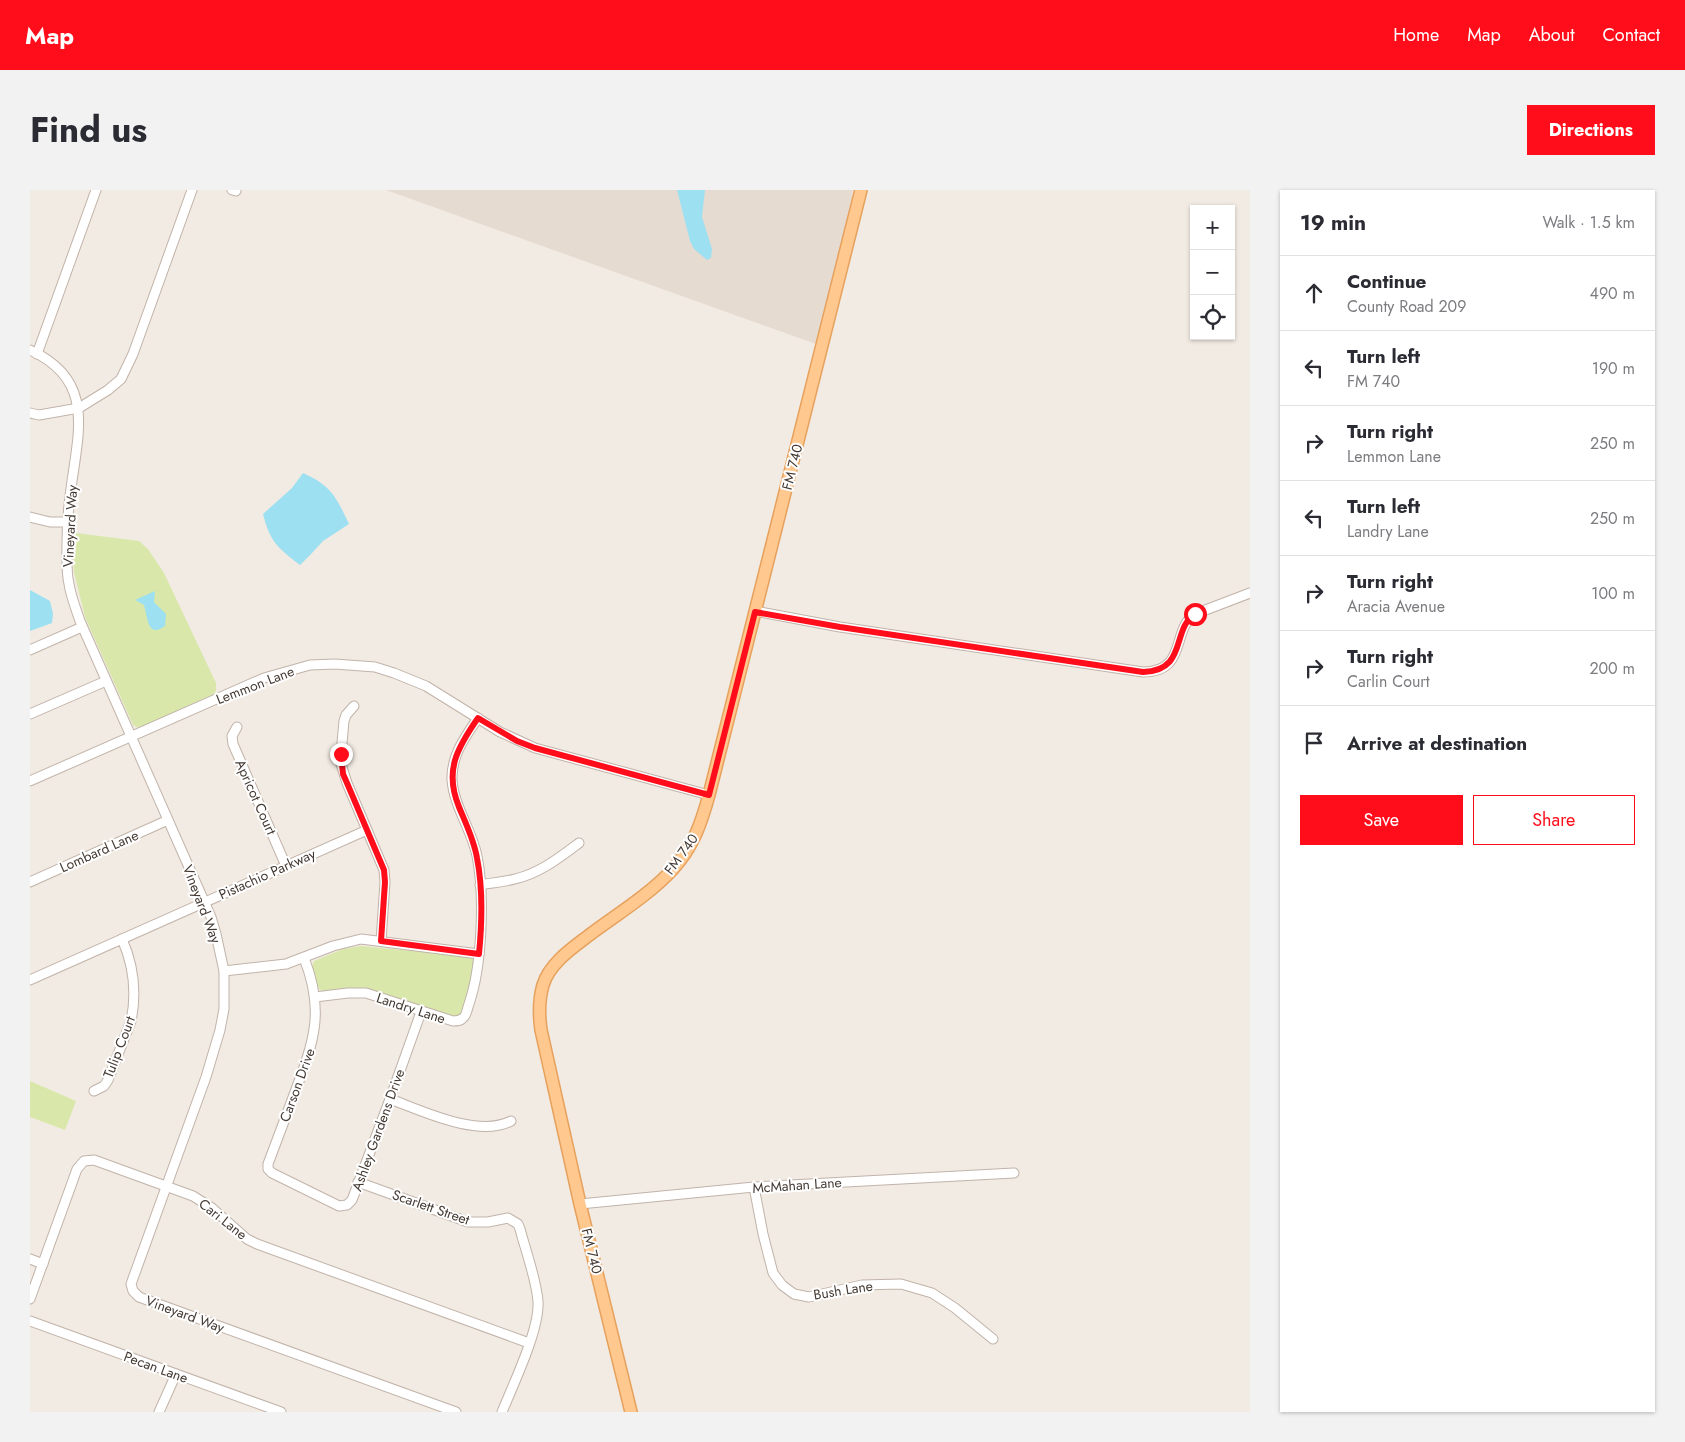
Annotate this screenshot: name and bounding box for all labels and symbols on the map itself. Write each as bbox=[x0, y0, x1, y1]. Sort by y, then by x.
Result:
street label: FM 740 bbox=[777, 442, 807, 492]
street label: Vineyard Way bbox=[58, 483, 82, 568]
route start bbox=[1184, 603, 1207, 626]
street label: Lemmon Lane bbox=[213, 661, 297, 709]
route end bbox=[330, 743, 353, 766]
street label: Apricot Court bbox=[231, 756, 282, 838]
street label: Lombard Lane bbox=[56, 825, 142, 877]
street label: FM 740 bbox=[659, 829, 703, 879]
street label: Pistachio Parkway bbox=[215, 843, 319, 904]
street label: Vineyard Way bbox=[178, 862, 226, 947]
street label: Landry Lane bbox=[374, 987, 448, 1029]
street label: Tulip Court bbox=[98, 1013, 140, 1081]
street label: Carson Drive bbox=[274, 1045, 320, 1125]
street label: Ashley Gardens Drive bbox=[347, 1066, 409, 1194]
street label: McMahan Lane bbox=[752, 1172, 842, 1198]
street label: Scarlett Street bbox=[390, 1184, 473, 1230]
street label: Cari Lane bbox=[195, 1194, 251, 1244]
street label: FM 740 bbox=[577, 1226, 607, 1276]
street label: Bush Lane bbox=[812, 1275, 874, 1305]
street label: Vineyard Way bbox=[143, 1291, 228, 1338]
street label: Pecan Lane bbox=[121, 1346, 191, 1388]

